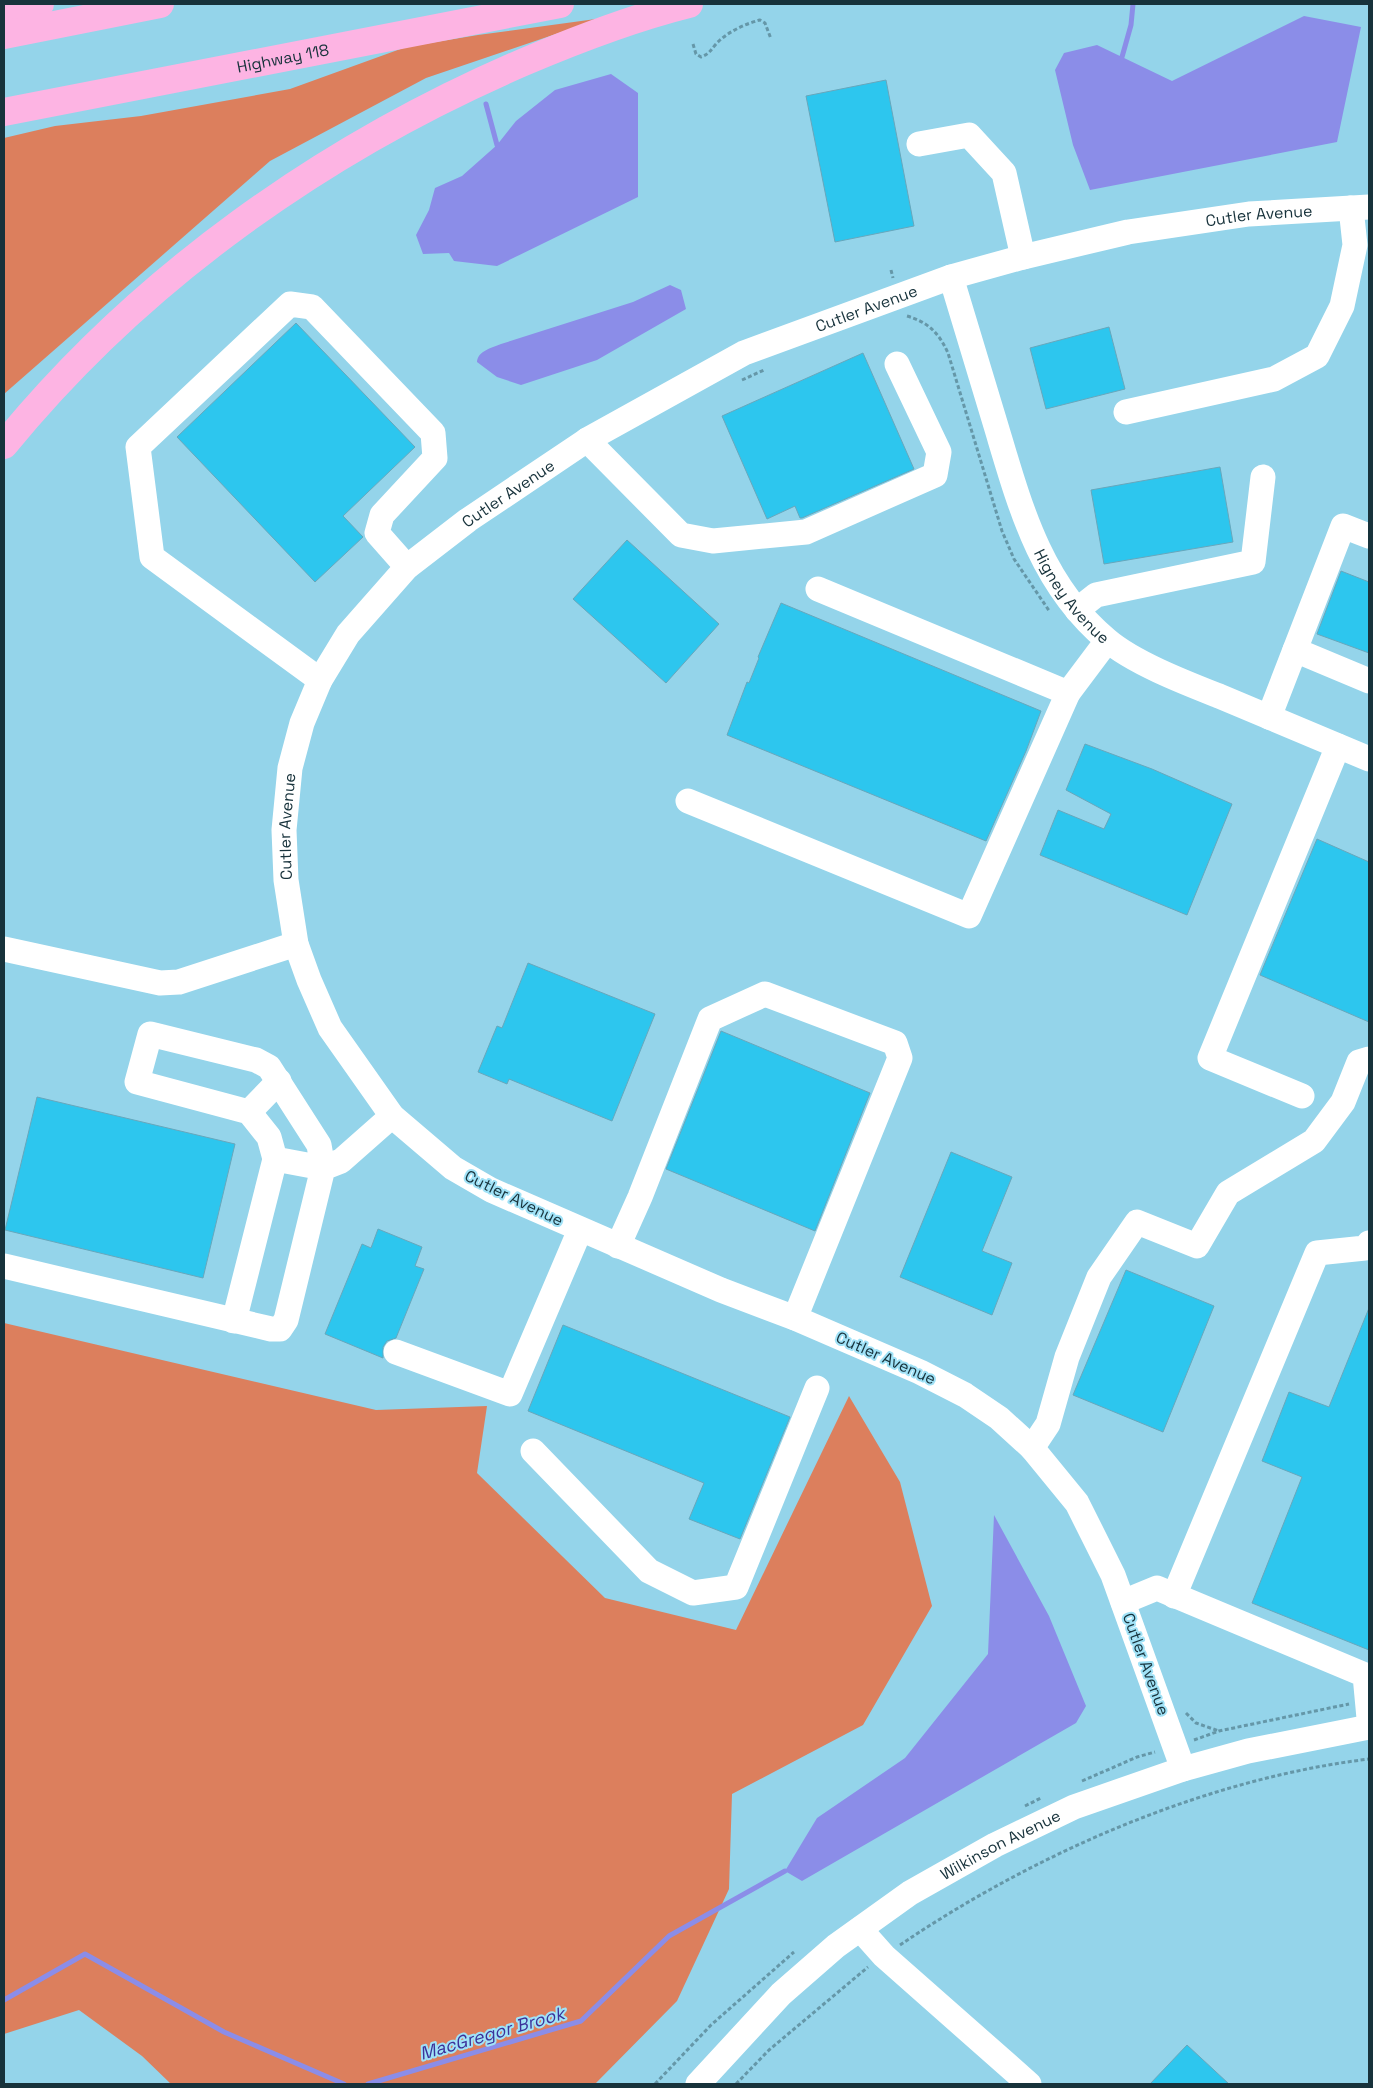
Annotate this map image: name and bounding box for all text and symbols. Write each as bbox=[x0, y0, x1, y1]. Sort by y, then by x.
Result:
street label: Highway 118 bbox=[235, 39, 331, 77]
street label: Cutler Avenue bbox=[1204, 200, 1313, 231]
street label: Cutler Avenue bbox=[812, 280, 920, 336]
street label: Cutler Avenue bbox=[457, 454, 558, 532]
street label: Higney Avenue bbox=[1030, 545, 1114, 648]
street label: Cutler Avenue bbox=[273, 772, 300, 880]
street label: Cutler Avenue bbox=[461, 1165, 567, 1231]
street label: Cutler Avenue bbox=[833, 1327, 939, 1389]
street label: Cutler Avenue bbox=[1118, 1610, 1174, 1718]
street label: Wilkinson Avenue bbox=[936, 1805, 1064, 1884]
water label: MacGregor Brook bbox=[417, 2001, 569, 2065]

